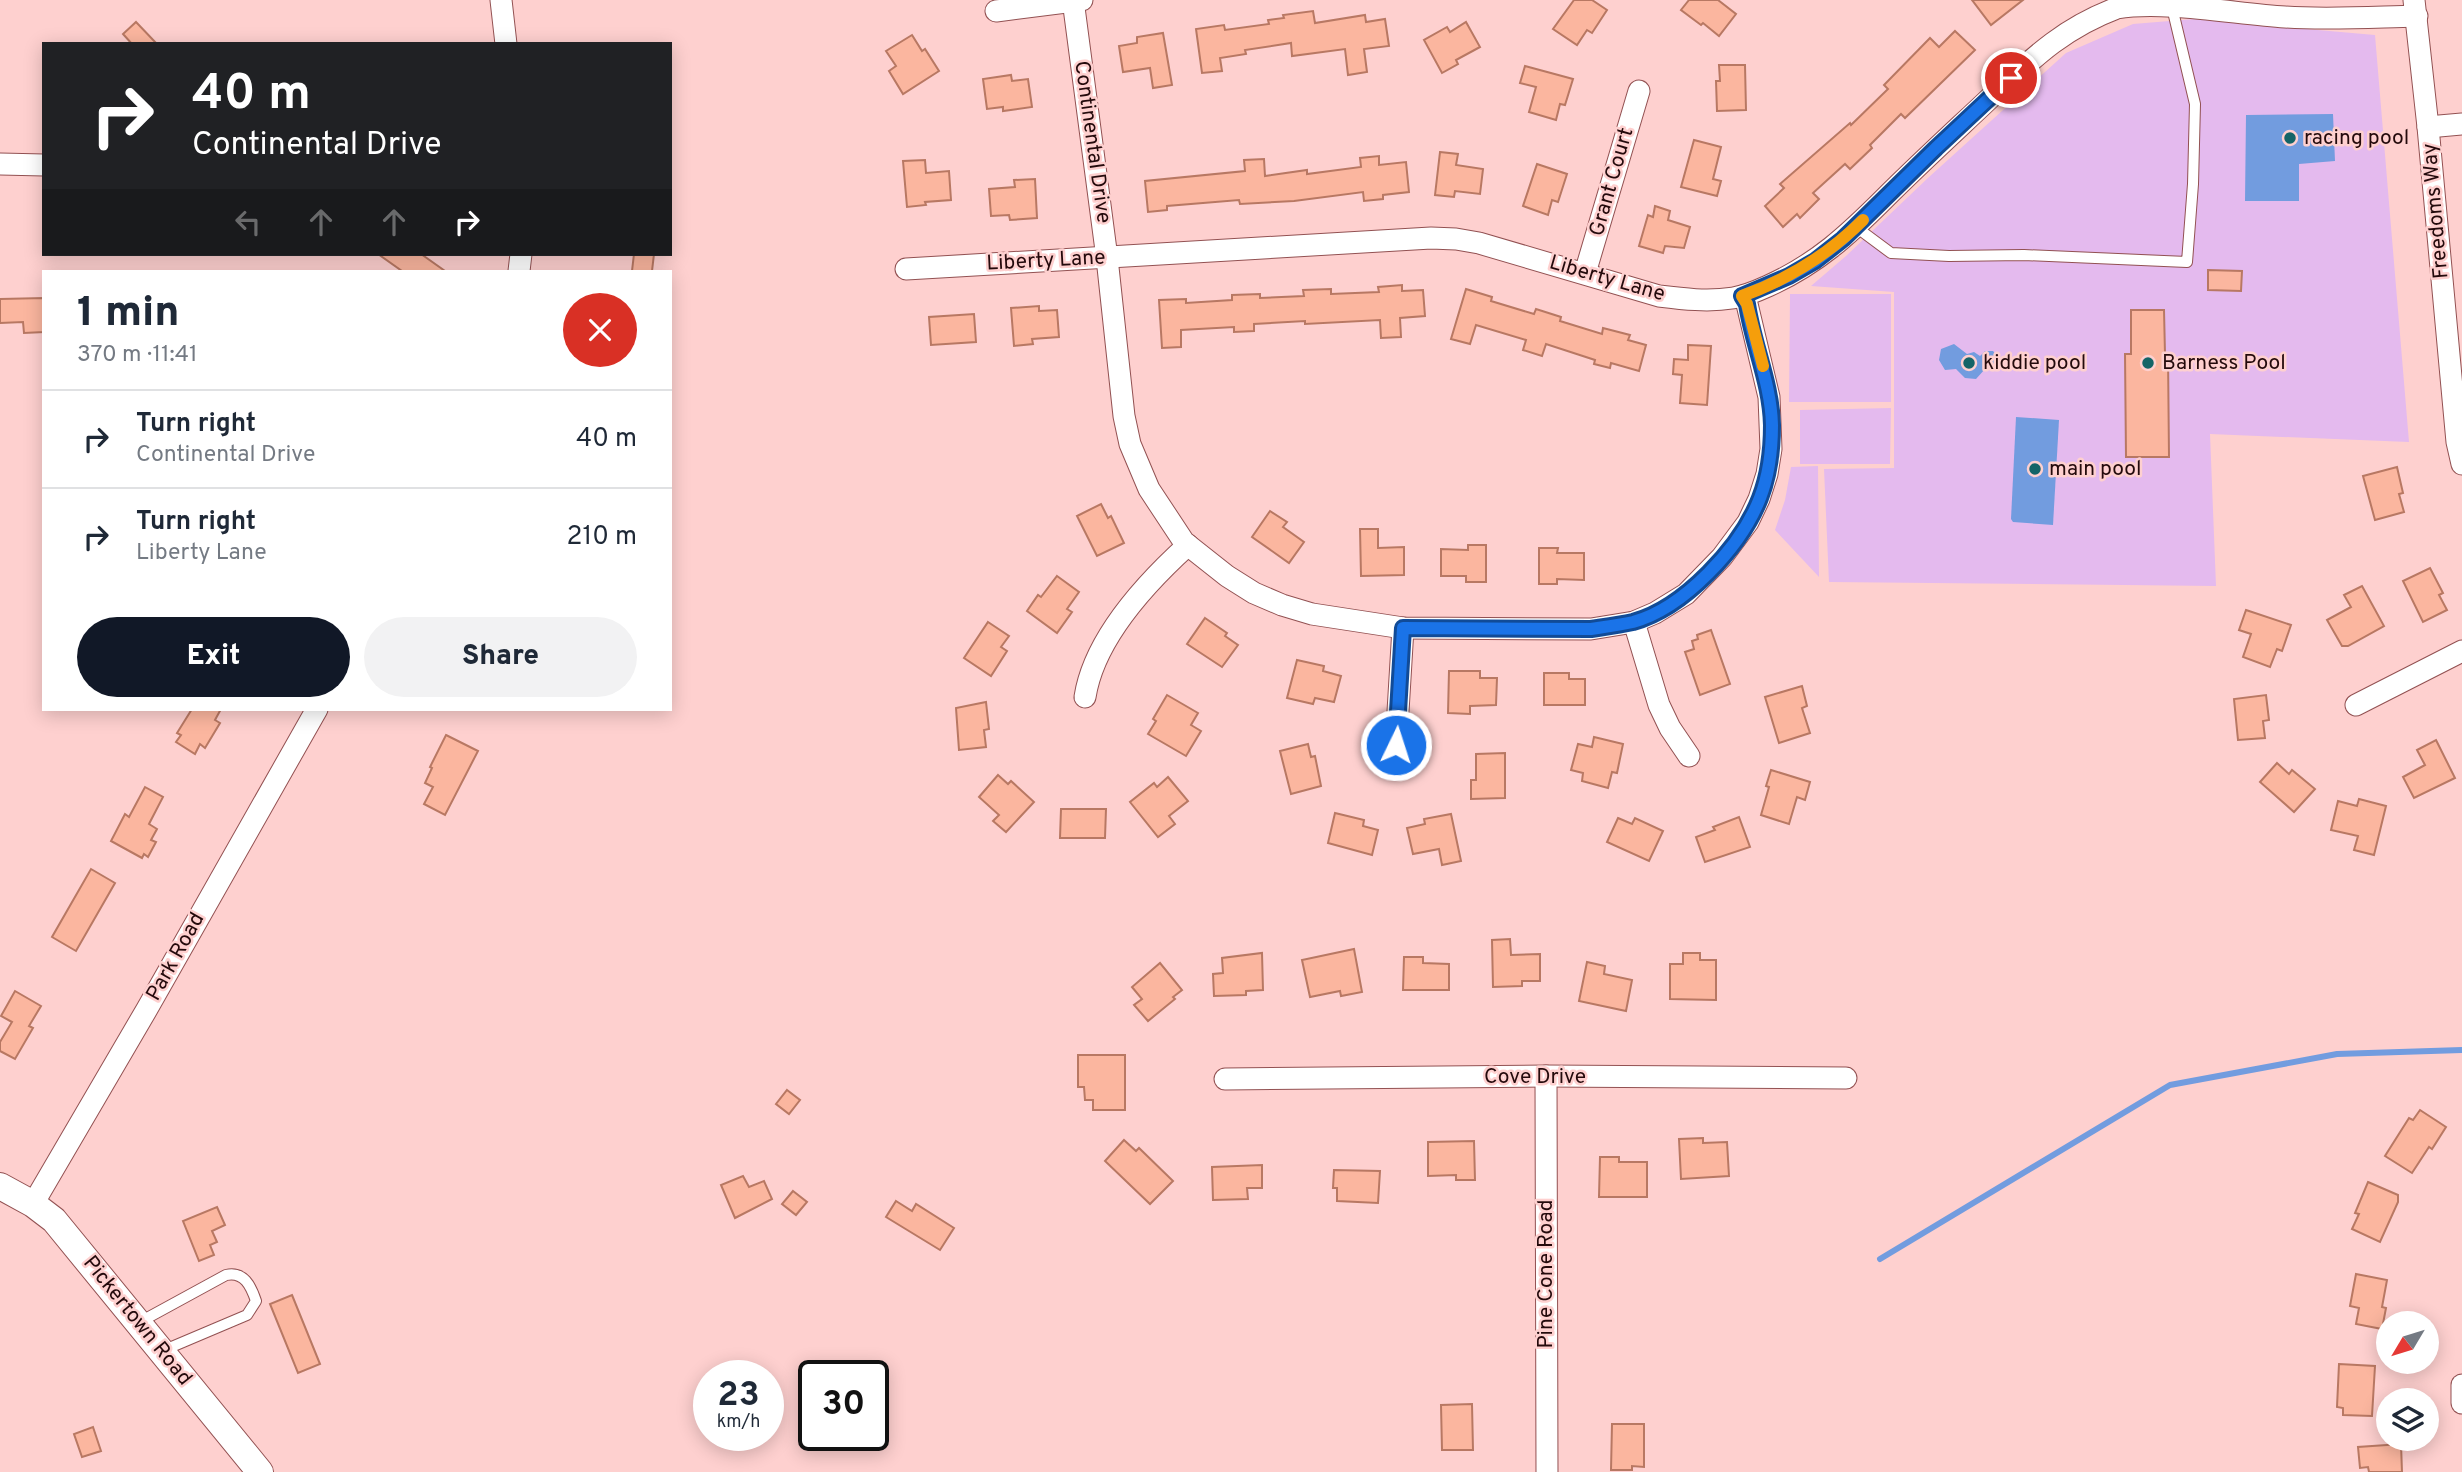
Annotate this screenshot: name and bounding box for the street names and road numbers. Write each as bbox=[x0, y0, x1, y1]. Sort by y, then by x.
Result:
street label: Continental Drive bbox=[1067, 59, 1117, 225]
street label: Grant Court bbox=[1584, 125, 1640, 239]
street label: Freedoms Way bbox=[2417, 142, 2455, 280]
street label: Liberty Lane bbox=[986, 244, 1106, 278]
street label: Liberty Lane bbox=[1546, 250, 1668, 308]
street label: Park Road bbox=[141, 908, 211, 1006]
street label: Cove Drive bbox=[1484, 1064, 1586, 1091]
street label: Pine Cone Road bbox=[1533, 1199, 1560, 1349]
street label: Pickertown Road bbox=[76, 1251, 198, 1391]

